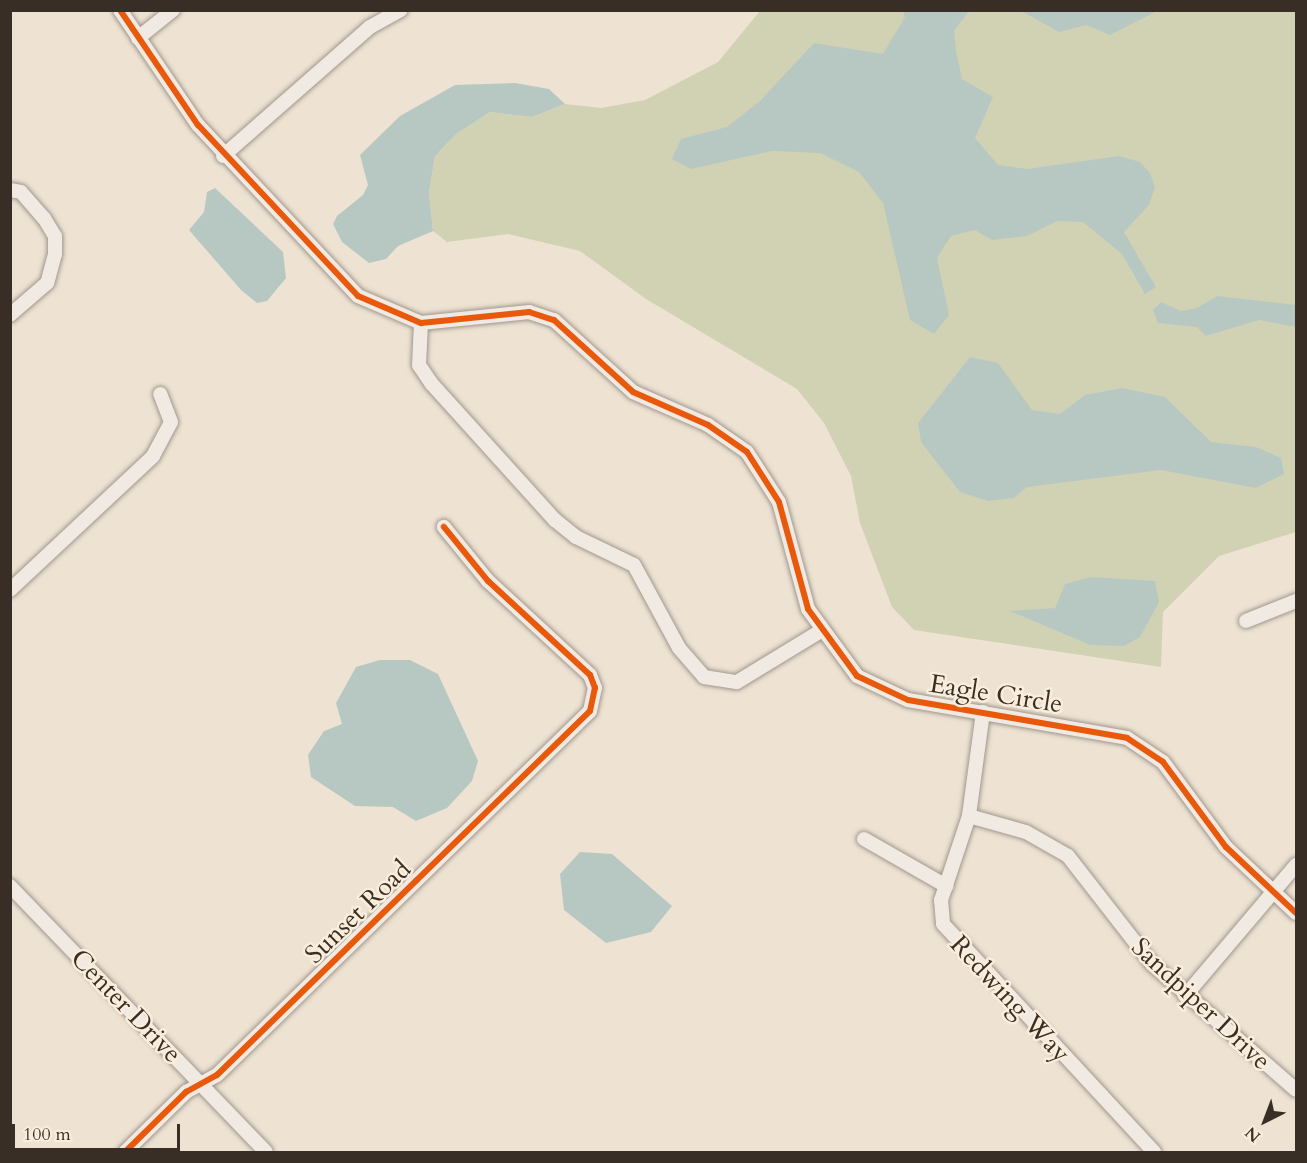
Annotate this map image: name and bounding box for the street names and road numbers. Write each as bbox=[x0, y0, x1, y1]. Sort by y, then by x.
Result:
street label: Eagle Circle bbox=[927, 668, 1065, 720]
street label: Sunset Road bbox=[299, 854, 417, 970]
street label: Redwing Way bbox=[943, 929, 1077, 1069]
street label: Sandpiper Drive bbox=[1125, 932, 1277, 1076]
street label: Center Drive bbox=[64, 943, 188, 1069]

